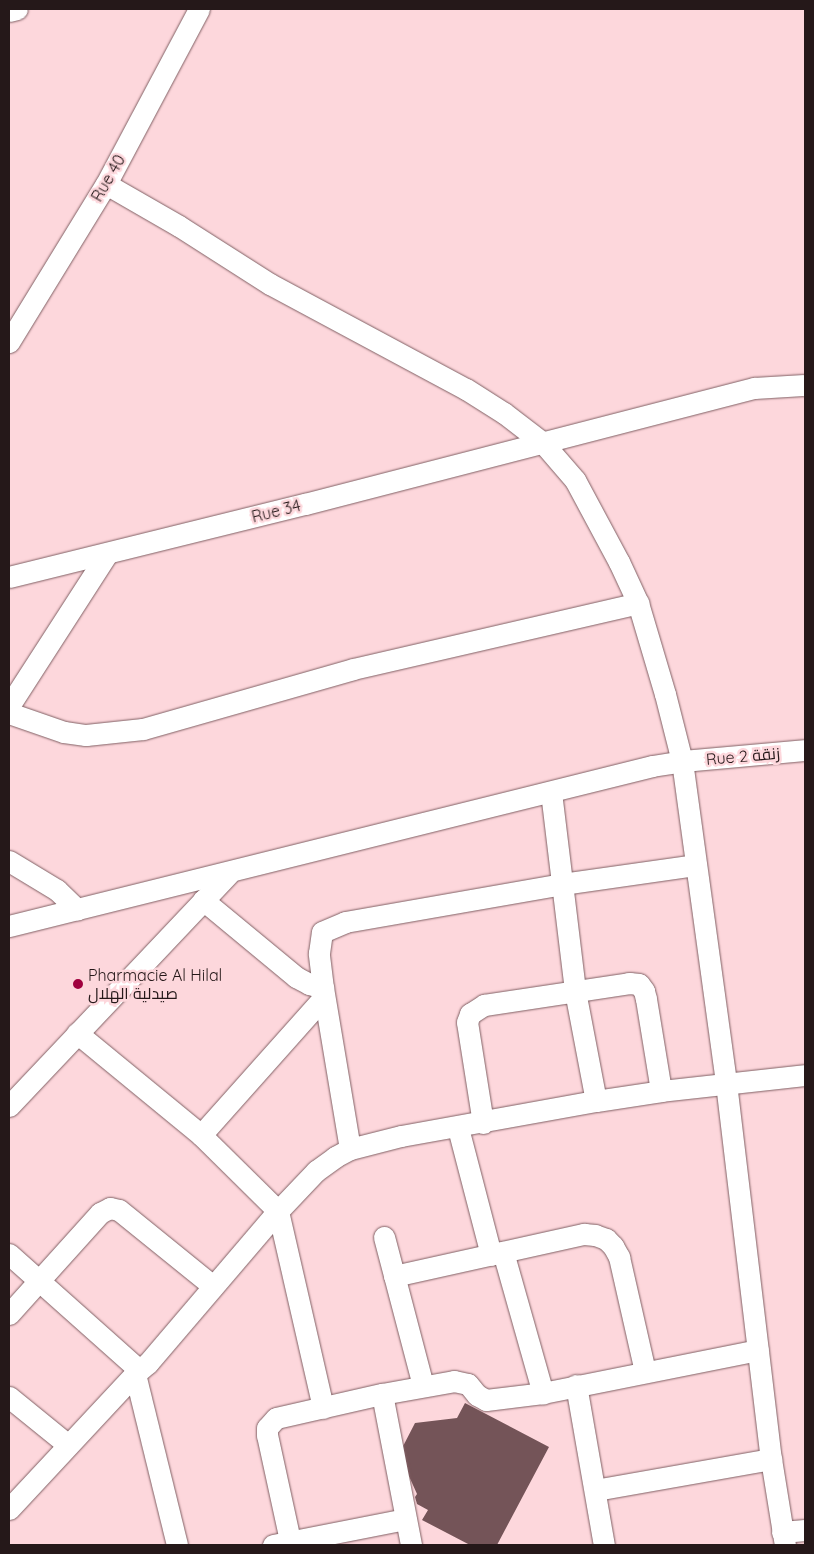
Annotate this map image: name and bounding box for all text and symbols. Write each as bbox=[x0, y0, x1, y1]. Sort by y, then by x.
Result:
street label: Rue 40 bbox=[87, 151, 129, 205]
street label: Rue 34 bbox=[249, 496, 303, 526]
street label: Rue 2 زنقة bbox=[705, 743, 781, 769]
place label: Pharmacie Al Hilal صيدلية الهلال bbox=[88, 965, 222, 1003]
marker: Pharmacie Al Hilal صيدلية الهلال bbox=[72, 978, 84, 990]

